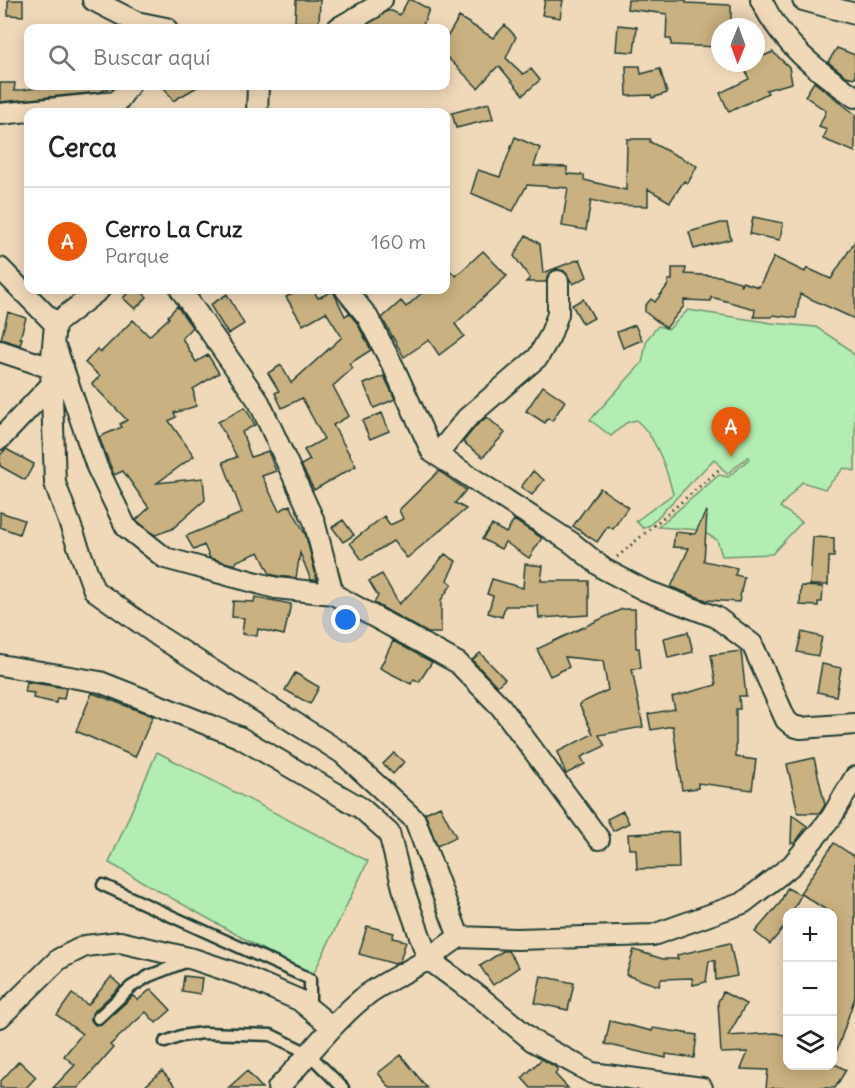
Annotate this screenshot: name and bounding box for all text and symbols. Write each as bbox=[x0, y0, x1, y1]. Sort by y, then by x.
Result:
north arrow bbox=[711, 18, 765, 72]
search box bbox=[24, 24, 450, 90]
icon: search bbox=[45, 41, 78, 74]
text: Buscar aquí bbox=[93, 43, 210, 71]
text: Cerca bbox=[48, 131, 117, 164]
text: Cerro La Cruz bbox=[105, 215, 242, 243]
text: A bbox=[61, 229, 74, 254]
text: 160 m bbox=[371, 229, 426, 254]
text: Parque bbox=[105, 243, 169, 268]
pin: A bbox=[712, 408, 750, 457]
your location bbox=[331, 605, 360, 634]
map controls bbox=[783, 908, 837, 1070]
button: + bbox=[783, 908, 837, 962]
button: − bbox=[783, 962, 837, 1016]
button: layers bbox=[783, 1016, 837, 1070]

